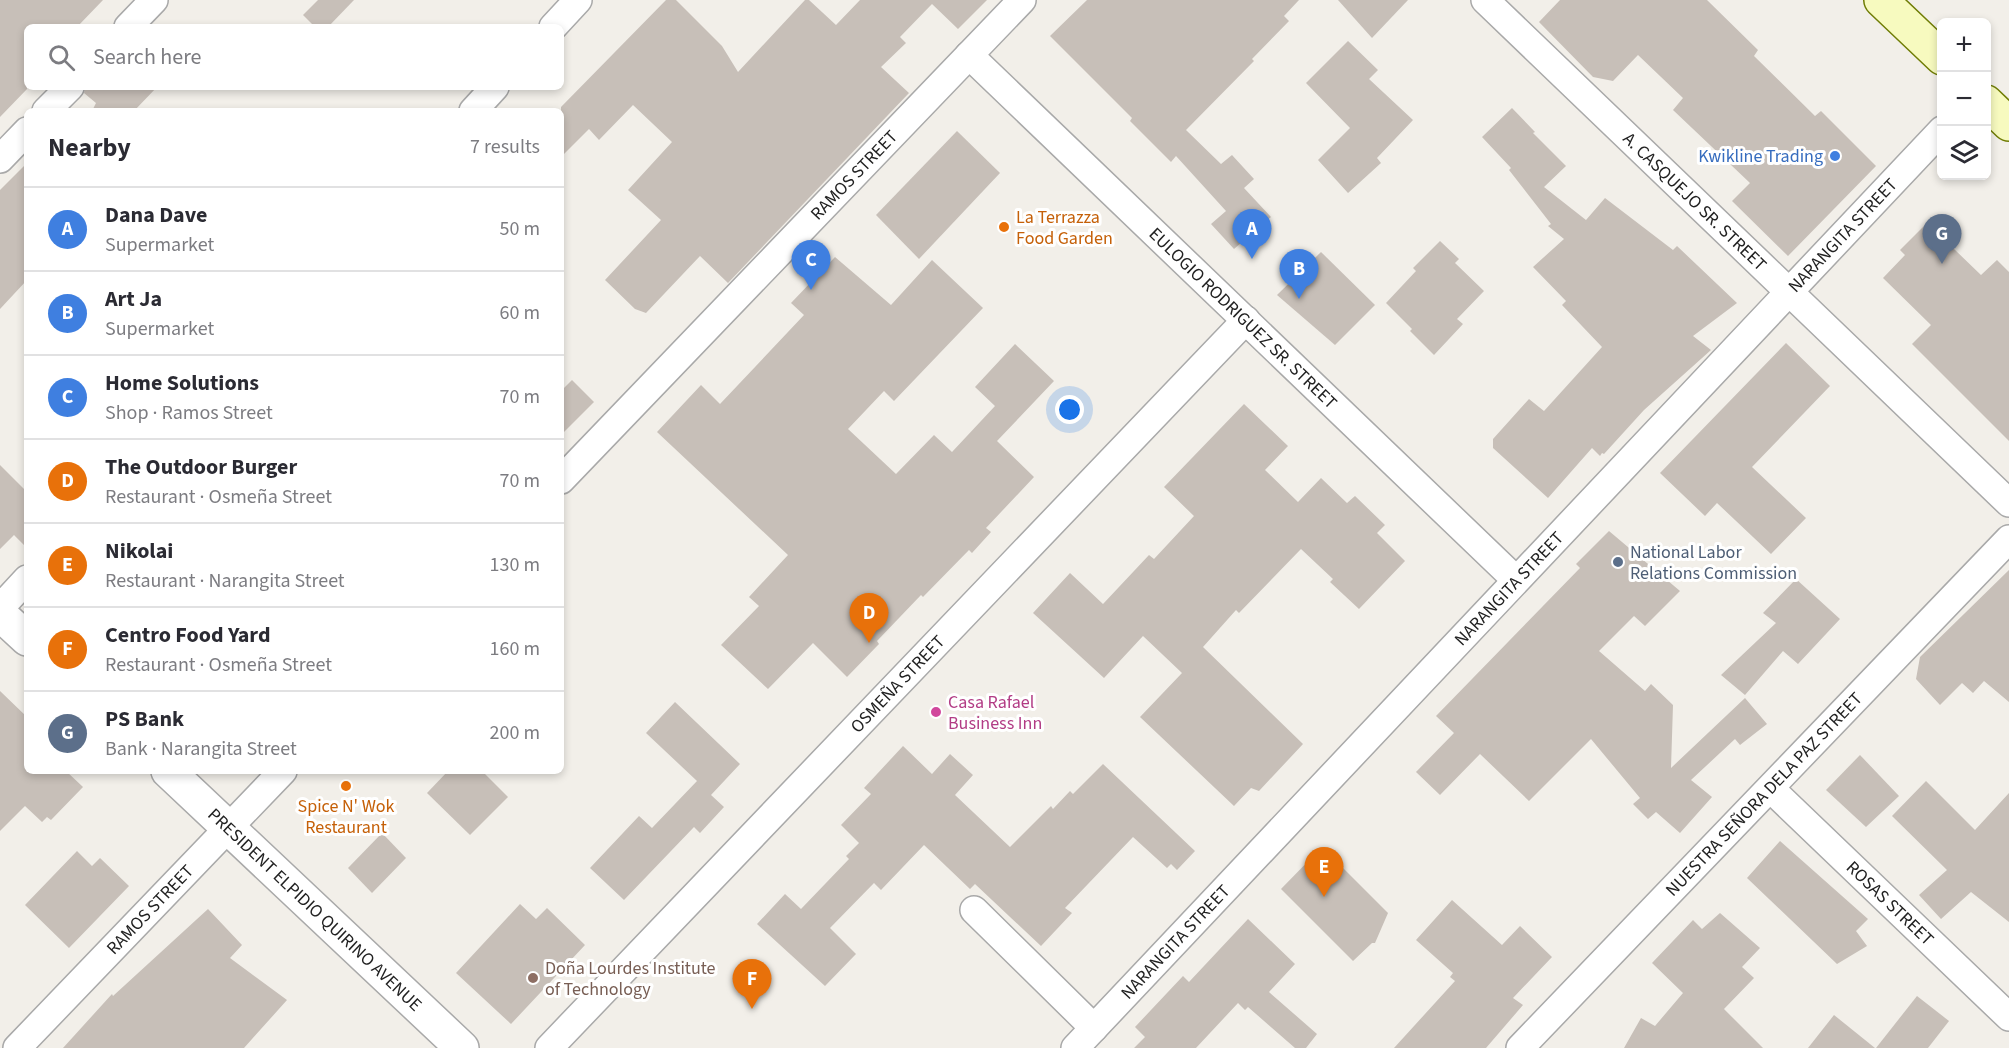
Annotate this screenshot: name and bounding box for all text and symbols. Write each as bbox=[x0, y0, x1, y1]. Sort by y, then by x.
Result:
map controls bbox=[1937, 18, 1991, 180]
button: + bbox=[1937, 18, 1991, 72]
search box bbox=[24, 24, 564, 90]
icon: search bbox=[45, 41, 78, 74]
text: Search here bbox=[93, 41, 201, 73]
button: − bbox=[1937, 72, 1991, 126]
street label: RAMOS STREET bbox=[805, 124, 904, 226]
button: layers bbox=[1937, 126, 1991, 180]
street label: A. CASQUEJO SR. STREET bbox=[1617, 127, 1772, 277]
text: Nearby bbox=[48, 129, 131, 166]
text: 7 results bbox=[470, 133, 540, 161]
place label: Kwikline Trading bbox=[1698, 144, 1823, 169]
marker: Kwikline Trading bbox=[1828, 149, 1842, 163]
street label: NARANGITA STREET bbox=[1783, 173, 1904, 298]
text: Dana Dave bbox=[105, 199, 207, 231]
place label: La Terrazza Food Garden bbox=[1016, 205, 1113, 251]
pin: A bbox=[1232, 210, 1272, 259]
pin: G bbox=[1922, 214, 1962, 264]
text: A bbox=[62, 215, 73, 243]
text: 50 m bbox=[500, 215, 540, 243]
marker: La Terrazza Food Garden bbox=[997, 220, 1011, 234]
street label: EULOGIO RODRIGUEZ SR. STREET bbox=[1143, 222, 1343, 415]
text: Supermarket bbox=[105, 231, 214, 259]
pin: C bbox=[792, 240, 830, 290]
pin: B bbox=[1280, 250, 1318, 299]
text: Art Ja bbox=[105, 283, 162, 315]
text: B bbox=[61, 299, 74, 327]
text: 60 m bbox=[500, 299, 540, 327]
text: Supermarket bbox=[105, 315, 214, 343]
text: Home Solutions bbox=[105, 367, 259, 399]
text: C bbox=[62, 383, 73, 411]
text: 70 m bbox=[500, 383, 540, 411]
your location bbox=[1055, 395, 1084, 424]
text: Shop · Ramos Street bbox=[105, 399, 273, 427]
text: The Outdoor Burger bbox=[105, 451, 297, 483]
text: D bbox=[61, 467, 74, 495]
text: 70 m bbox=[500, 467, 540, 495]
text: Restaurant · Osmeña Street bbox=[105, 483, 332, 511]
street label: NARANGITA STREET bbox=[1449, 526, 1570, 652]
text: Nikolai bbox=[105, 535, 173, 567]
place label: National Labor Relations Commission bbox=[1630, 540, 1797, 586]
text: E bbox=[62, 551, 73, 579]
text: 130 m bbox=[490, 551, 540, 579]
marker: National Labor Relations Commission bbox=[1611, 555, 1625, 569]
text: Restaurant · Narangita Street bbox=[105, 567, 345, 595]
pin: D bbox=[850, 594, 888, 643]
text: Centro Food Yard bbox=[105, 619, 271, 651]
street label: OSMEÑA STREET bbox=[845, 630, 951, 739]
text: F bbox=[62, 635, 73, 663]
text: 160 m bbox=[490, 635, 540, 663]
text: Restaurant · Osmeña Street bbox=[105, 651, 332, 679]
street label: NUESTRA SEÑORA DELA PAZ STREET bbox=[1660, 687, 1869, 902]
place label: Casa Rafael Business Inn bbox=[948, 690, 1042, 736]
text: PS Bank bbox=[105, 703, 184, 735]
marker: Casa Rafael Business Inn bbox=[929, 705, 943, 719]
text: G bbox=[61, 719, 74, 747]
text: 200 m bbox=[490, 719, 540, 747]
text: Bank · Narangita Street bbox=[105, 735, 297, 763]
marker: Spice N' Wok Restaurant bbox=[339, 779, 353, 793]
place label: Spice N' Wok Restaurant bbox=[298, 794, 395, 840]
street label: PRESIDENT ELPIDIO QUIRINO AVENUE bbox=[202, 803, 427, 1017]
pin: E bbox=[1304, 848, 1344, 897]
street label: ROSAS STREET bbox=[1840, 856, 1939, 952]
street label: RAMOS STREET bbox=[101, 859, 200, 960]
street label: NARANGITA STREET bbox=[1115, 879, 1236, 1005]
place label: Doña Lourdes Institute of Technology bbox=[545, 956, 716, 1002]
pin: F bbox=[732, 960, 771, 1009]
marker: Doña Lourdes Institute of Technology bbox=[526, 971, 540, 985]

